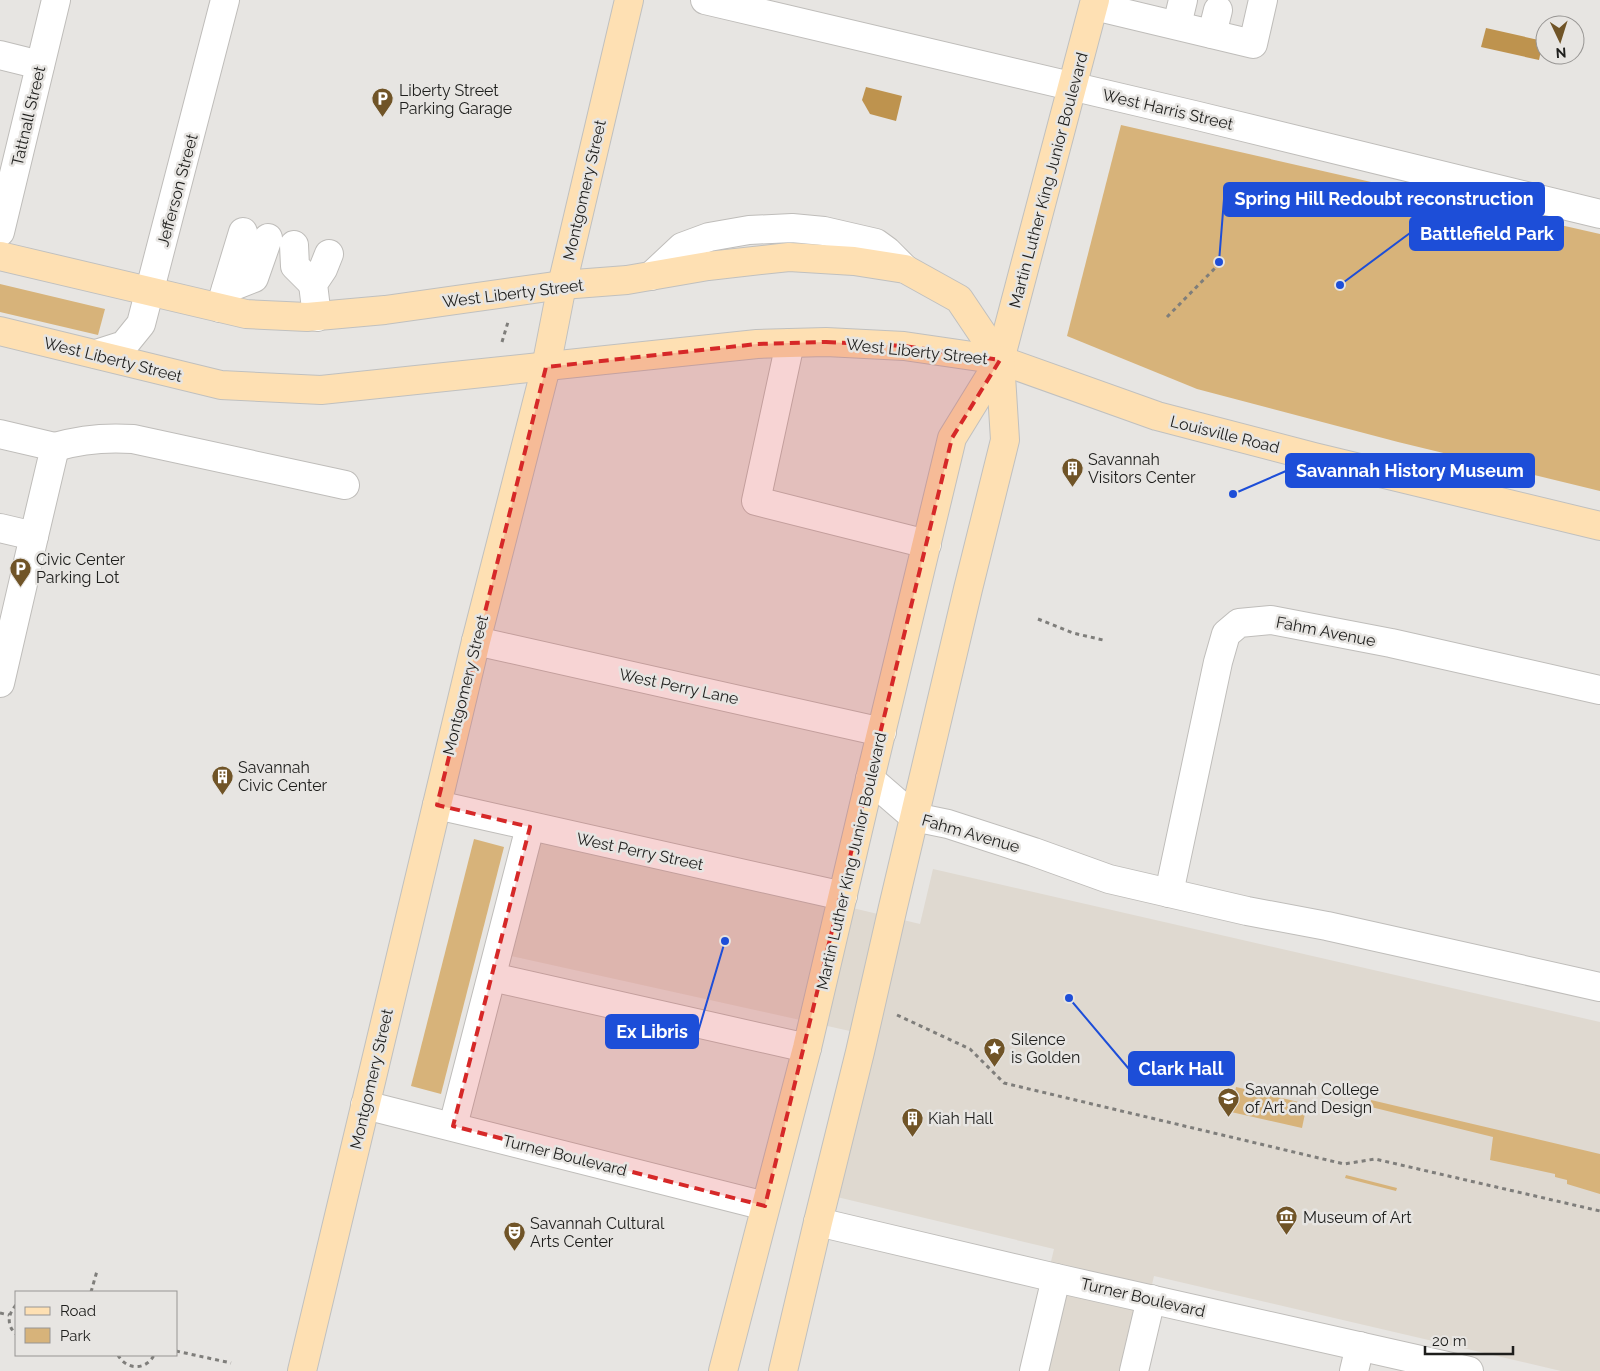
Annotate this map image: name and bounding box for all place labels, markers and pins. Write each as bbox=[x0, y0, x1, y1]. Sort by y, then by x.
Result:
place label: Liberty Street Parking Garage bbox=[399, 81, 512, 118]
parking icon: Liberty Street Parking Garage bbox=[371, 87, 395, 118]
callout: Spring Hill Redoubt reconstruction bbox=[1224, 183, 1544, 216]
callout: Battlefield Park bbox=[1410, 217, 1563, 250]
place label: Savannah Visitors Center bbox=[1088, 450, 1196, 487]
callout: Savannah History Museum bbox=[1286, 454, 1534, 487]
building icon: Savannah Visitors Center bbox=[1060, 456, 1084, 487]
place label: Civic Center Parking Lot bbox=[36, 550, 126, 587]
parking icon: Civic Center Parking Lot bbox=[8, 556, 32, 587]
place label: Savannah Civic Center bbox=[238, 758, 328, 795]
building icon: Savannah Civic Center bbox=[210, 764, 234, 795]
callout: Ex Libris bbox=[606, 1015, 698, 1048]
place label: Silence is Golden bbox=[1011, 1030, 1080, 1067]
place icon: Silence is Golden bbox=[983, 1036, 1007, 1067]
callout: Clark Hall bbox=[1129, 1052, 1234, 1085]
place label: Savannah College of Art and Design bbox=[1245, 1080, 1379, 1117]
school or university icon: Savannah College of Art and Design bbox=[1217, 1086, 1241, 1117]
building icon: Kiah Hall bbox=[900, 1106, 924, 1137]
place label: Kiah Hall bbox=[928, 1109, 994, 1128]
museum icon: Museum of Art bbox=[1275, 1205, 1299, 1236]
place label: Museum of Art bbox=[1303, 1208, 1412, 1227]
place label: Savannah Cultural Arts Center bbox=[530, 1214, 665, 1251]
theatre icon: Savannah Cultural Arts Center bbox=[502, 1220, 526, 1251]

